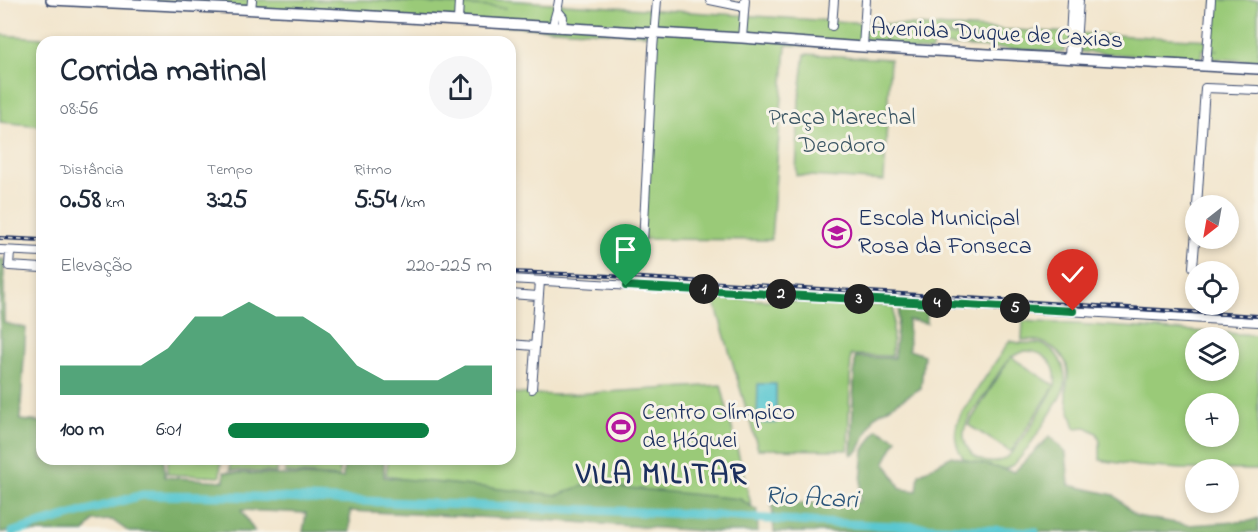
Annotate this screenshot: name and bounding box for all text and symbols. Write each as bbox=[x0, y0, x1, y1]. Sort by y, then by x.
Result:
street label: Avenida Duque de Caxias bbox=[870, 11, 1124, 59]
text: Corrida matinal bbox=[60, 48, 266, 96]
button: share bbox=[429, 56, 492, 119]
text: 08:56 bbox=[60, 95, 98, 124]
park label: Praça Marechal Deodoro bbox=[768, 101, 916, 164]
text: Distância bbox=[60, 158, 123, 182]
text: Tempo bbox=[207, 158, 253, 182]
text: Ritmo bbox=[354, 158, 392, 182]
text: 0.58 bbox=[60, 182, 101, 220]
text: 3:25 bbox=[207, 182, 248, 220]
text: 5:54 bbox=[354, 182, 397, 220]
text: km bbox=[101, 191, 125, 215]
text: /km bbox=[397, 191, 425, 215]
north arrow bbox=[1185, 195, 1239, 249]
map controls bbox=[1185, 195, 1239, 513]
place label: Escola Municipal Rosa da Fonseca bbox=[858, 202, 1032, 265]
school or university icon: Escola Municipal Rosa da Fonseca bbox=[821, 217, 853, 249]
pin bbox=[600, 224, 651, 286]
icon: arrive bbox=[609, 233, 642, 266]
pin bbox=[1047, 249, 1098, 311]
text: Elevação bbox=[60, 252, 132, 281]
text: 220–225 m bbox=[406, 252, 492, 281]
icon: check bbox=[1056, 258, 1089, 291]
button: locate bbox=[1185, 261, 1239, 315]
pin: 1 bbox=[689, 274, 719, 304]
text: 1 bbox=[701, 277, 707, 301]
pin: 2 bbox=[766, 279, 796, 309]
text: 2 bbox=[777, 282, 785, 306]
pin: 3 bbox=[844, 284, 874, 314]
text: 3 bbox=[856, 287, 862, 311]
pin: 4 bbox=[922, 288, 952, 318]
text: 4 bbox=[934, 291, 940, 315]
pin: 5 bbox=[1000, 293, 1030, 323]
text: 5 bbox=[1010, 296, 1020, 320]
button: layers bbox=[1185, 327, 1239, 381]
button: + bbox=[1185, 393, 1239, 447]
place label: Centro Olímpico de Hóquei bbox=[642, 396, 795, 459]
sports icon: Centro Olímpico de Hóquei bbox=[605, 411, 637, 443]
text: 100 m bbox=[60, 416, 104, 445]
text: 6:01 bbox=[156, 416, 182, 445]
district label: VILA MILITAR bbox=[575, 454, 748, 498]
button: − bbox=[1185, 459, 1239, 513]
water label: Rio Acari bbox=[763, 478, 861, 521]

